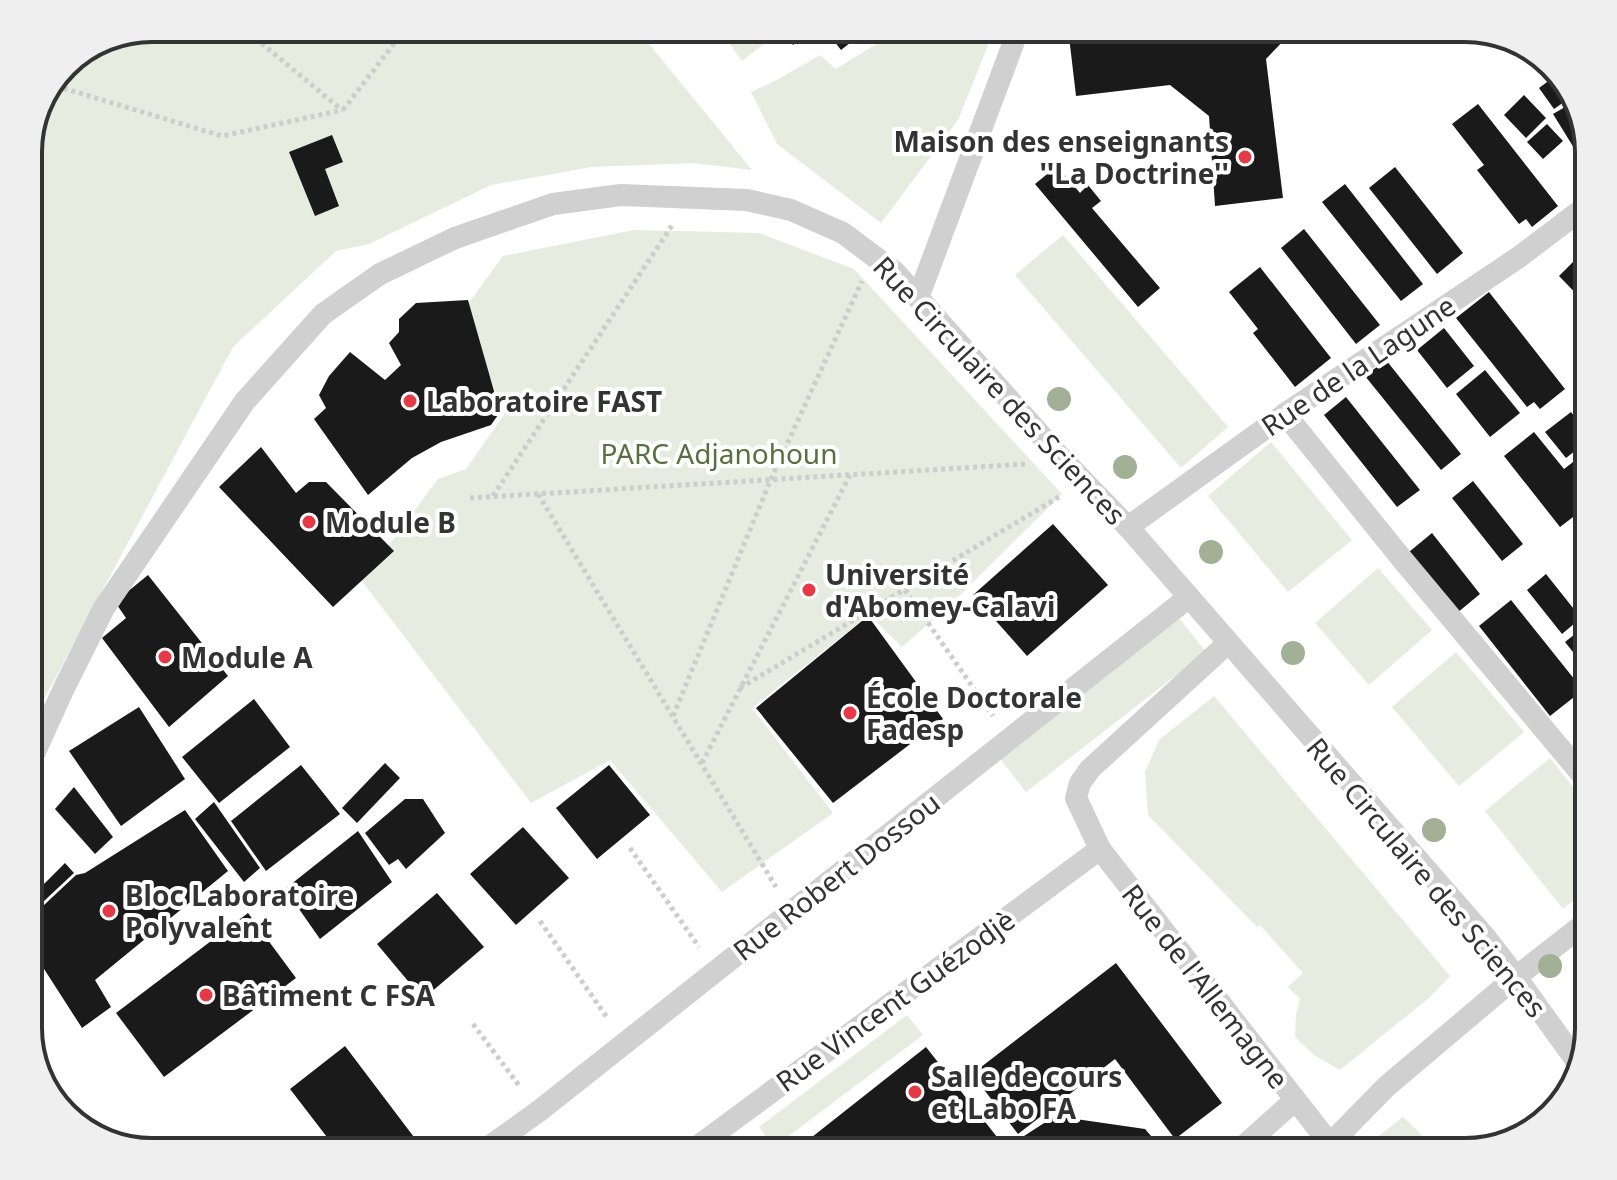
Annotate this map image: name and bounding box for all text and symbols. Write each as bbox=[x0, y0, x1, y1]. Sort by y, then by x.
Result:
place label: Maison des enseignants ''La Doctrine'' bbox=[894, 122, 1229, 192]
marker: Maison des enseignants ''La Doctrine'' bbox=[1236, 148, 1254, 166]
street label: Rue Circulaire des Sciences bbox=[865, 248, 1135, 532]
street label: Rue de la Lagune bbox=[1254, 286, 1462, 444]
place label: Laboratoire FAST bbox=[426, 382, 662, 420]
marker: Laboratoire FAST bbox=[401, 392, 419, 410]
park label: PARC Adjanohoun bbox=[601, 434, 837, 472]
place label: Module B bbox=[325, 503, 456, 541]
marker: Module B bbox=[300, 513, 318, 531]
place label: Université d'Abomey-Calavi bbox=[825, 555, 1055, 625]
marker: Université d'Abomey-Calavi bbox=[800, 581, 818, 599]
place label: Module A bbox=[181, 638, 313, 676]
marker: Module A bbox=[156, 648, 174, 666]
place label: École Doctorale Fadesp bbox=[866, 678, 1082, 748]
marker: École Doctorale Fadesp bbox=[841, 704, 859, 722]
street label: Rue Circulaire des Sciences bbox=[1299, 729, 1555, 1025]
street label: Rue Robert Dossou bbox=[725, 783, 947, 969]
place label: Bloc Laboratoire Polyvalent bbox=[125, 876, 354, 946]
street label: Rue de l'Allemagne bbox=[1114, 876, 1298, 1096]
street label: Rue Vincent Guézodjè bbox=[768, 900, 1022, 1100]
marker: Bloc Laboratoire Polyvalent bbox=[100, 902, 118, 920]
place label: Bâtiment C FSA bbox=[222, 976, 436, 1014]
marker: Bâtiment C FSA bbox=[197, 986, 215, 1004]
place label: Salle de cours et Labo FA bbox=[931, 1057, 1122, 1127]
marker: Salle de cours et Labo FA bbox=[906, 1083, 924, 1101]

